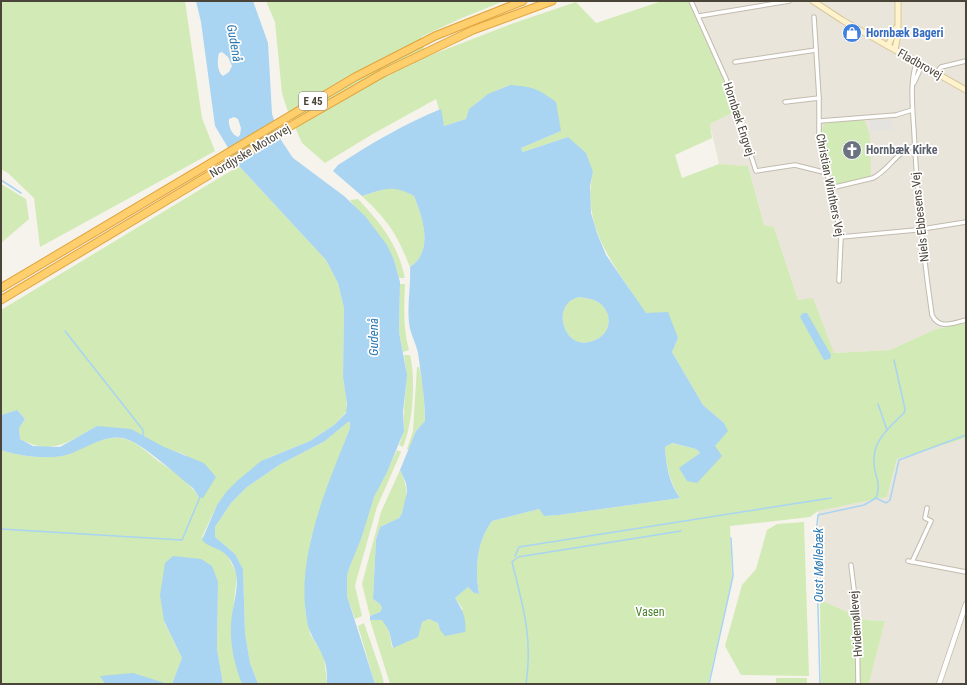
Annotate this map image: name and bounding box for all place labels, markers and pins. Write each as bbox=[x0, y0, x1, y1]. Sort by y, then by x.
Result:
shop icon: Hornbæk Bageri bbox=[841, 22, 863, 44]
place label: Hornbæk Bageri bbox=[866, 26, 944, 40]
church icon: Hornbæk Kirke bbox=[841, 139, 863, 161]
place label: Hornbæk Kirke bbox=[866, 143, 938, 157]

